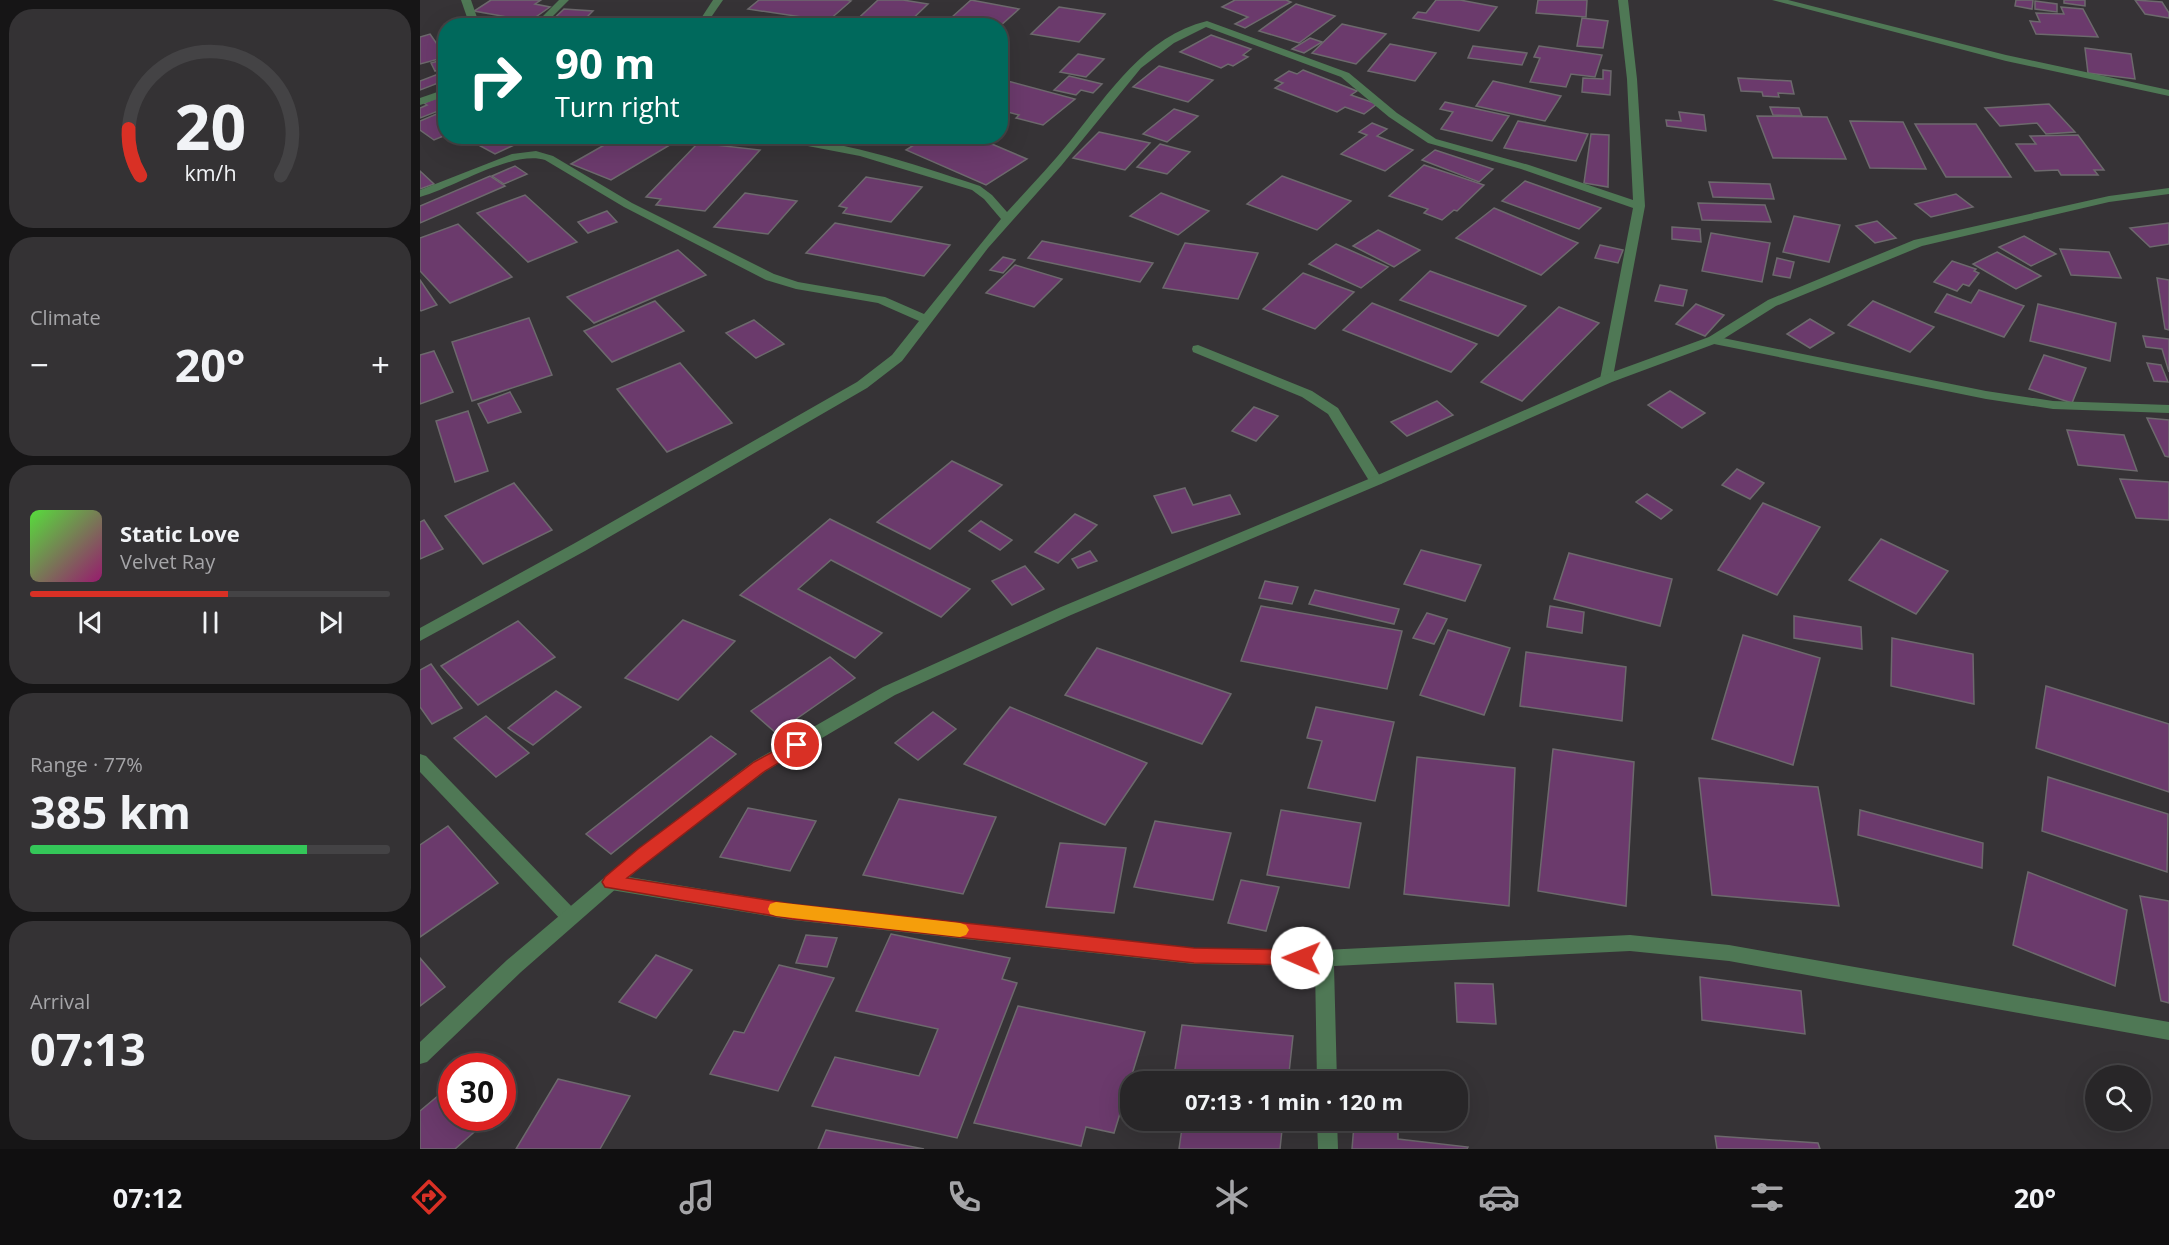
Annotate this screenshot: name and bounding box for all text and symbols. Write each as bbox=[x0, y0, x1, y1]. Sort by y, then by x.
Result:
text: 90 m bbox=[555, 34, 655, 91]
icon: right bbox=[456, 42, 534, 120]
text: 20 bbox=[174, 83, 246, 168]
text: Turn right bbox=[555, 88, 680, 125]
text: km/h bbox=[184, 158, 236, 187]
text: Climate bbox=[30, 304, 101, 331]
text: 20° bbox=[175, 334, 245, 395]
text: − bbox=[30, 342, 49, 387]
text: + bbox=[371, 342, 390, 387]
text: Static Love bbox=[120, 518, 240, 548]
text: Velvet Ray bbox=[120, 548, 215, 575]
icon: previous bbox=[74, 606, 107, 639]
icon: pause bbox=[194, 606, 227, 639]
icon: next bbox=[314, 606, 347, 639]
pin bbox=[771, 719, 822, 770]
icon: arrive bbox=[780, 728, 813, 761]
text: Range · 77% bbox=[30, 751, 143, 778]
text: 385 km bbox=[30, 781, 191, 842]
position arrow bbox=[1270, 926, 1334, 990]
text: Arrival bbox=[30, 988, 90, 1015]
text: 07:13 bbox=[30, 1018, 146, 1079]
speed limit sign: 30 bbox=[438, 1053, 516, 1131]
map controls bbox=[2085, 1065, 2151, 1131]
button: search bbox=[2085, 1065, 2151, 1131]
text: 07:13 · 1 min · 120 m bbox=[1185, 1086, 1403, 1116]
icon: directions bbox=[408, 1176, 450, 1218]
icon: music bbox=[676, 1176, 718, 1218]
icon: phone bbox=[943, 1176, 985, 1218]
icon: climate bbox=[1211, 1176, 1253, 1218]
icon: car bbox=[1478, 1176, 1520, 1218]
icon: filters bbox=[1746, 1176, 1788, 1218]
text: 07:12 bbox=[113, 1179, 182, 1216]
text: 20° bbox=[2014, 1179, 2056, 1216]

